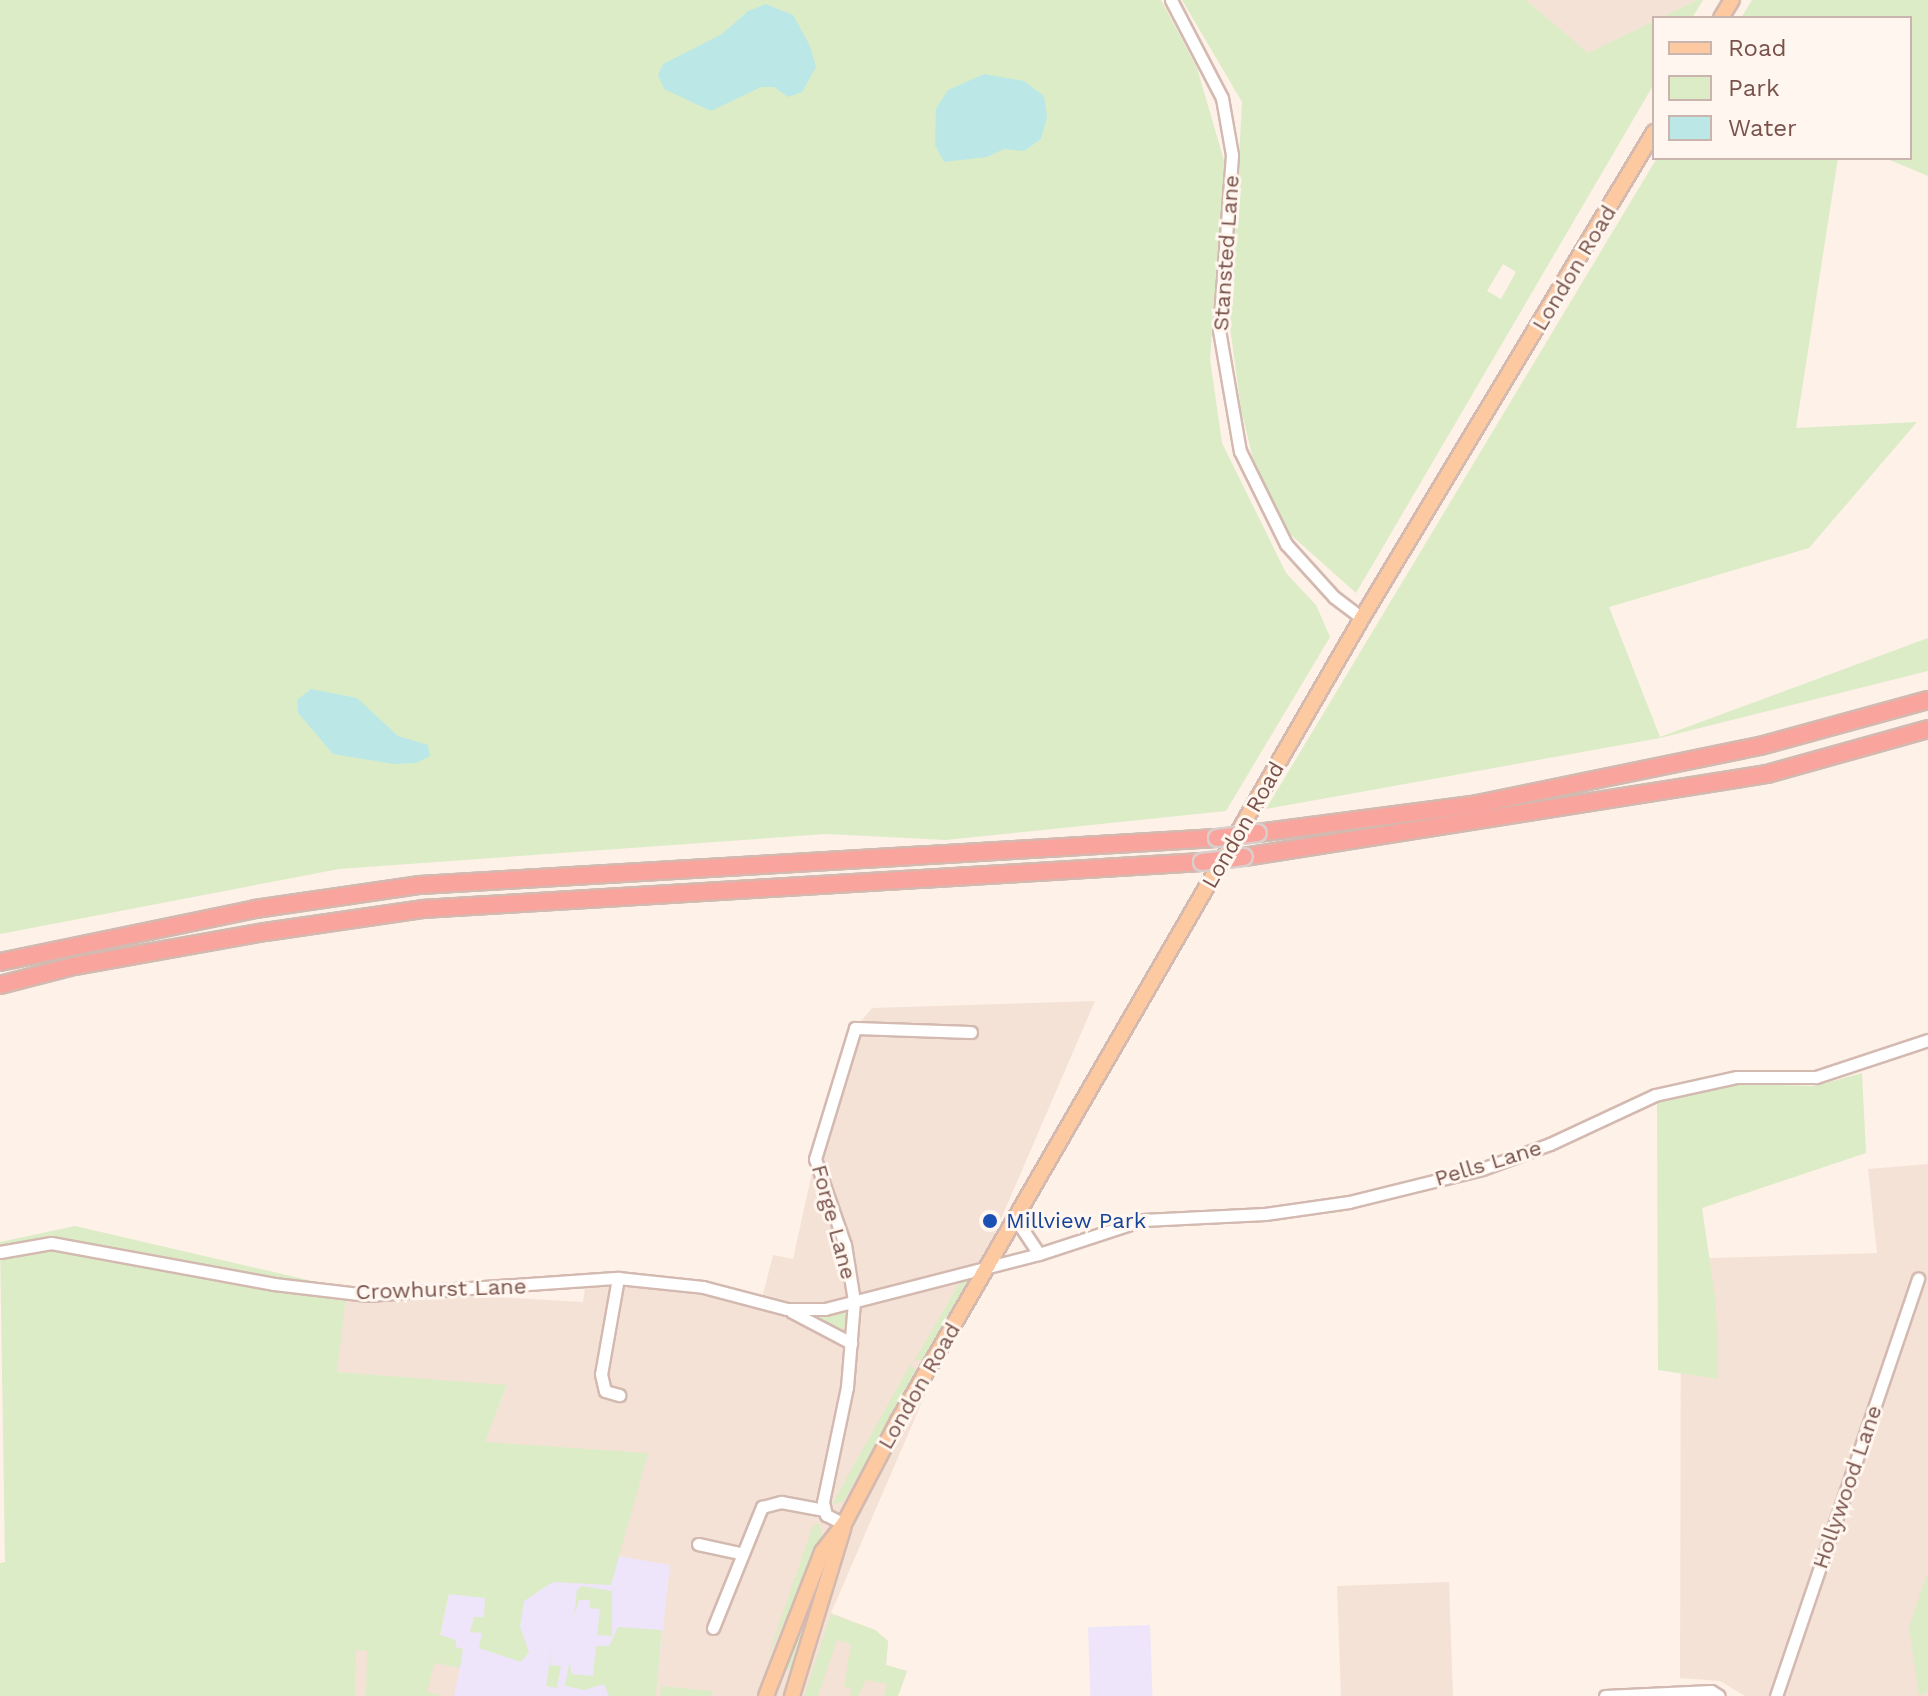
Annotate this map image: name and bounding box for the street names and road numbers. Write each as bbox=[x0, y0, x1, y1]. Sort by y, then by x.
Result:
street label: Stansted Lane bbox=[1207, 174, 1245, 332]
street label: London Road bbox=[1526, 201, 1622, 335]
street label: London Road bbox=[1196, 757, 1290, 893]
street label: Pells Lane bbox=[1431, 1134, 1545, 1192]
street label: Forge Lane bbox=[806, 1162, 862, 1282]
street label: Crowhurst Lane bbox=[355, 1273, 527, 1305]
street label: London Road bbox=[872, 1318, 966, 1454]
street label: Hollywood Lane bbox=[1807, 1402, 1887, 1572]

